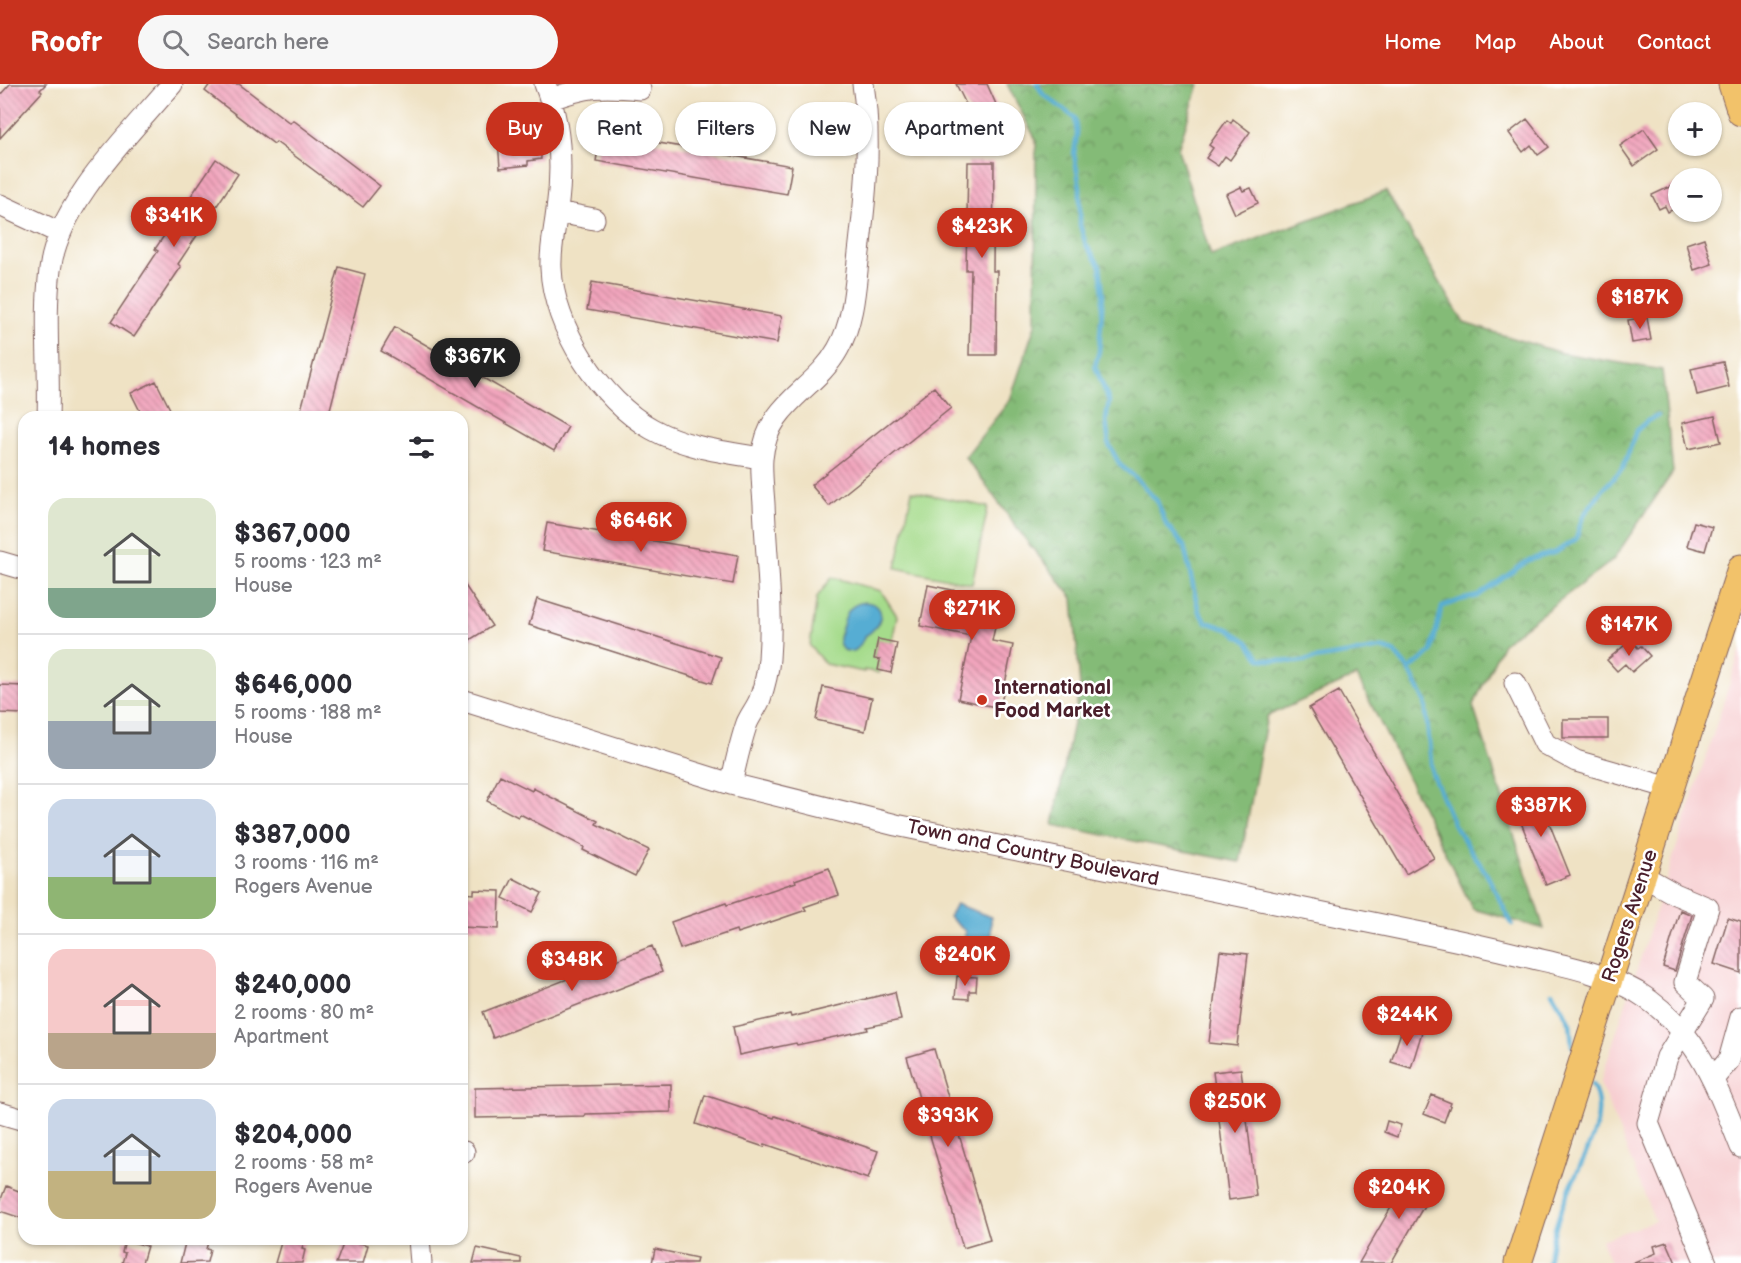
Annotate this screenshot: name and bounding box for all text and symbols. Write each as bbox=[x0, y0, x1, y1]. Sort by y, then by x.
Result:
search box bbox=[138, 15, 558, 69]
text: Roofr bbox=[30, 26, 102, 59]
icon: search bbox=[159, 26, 192, 59]
text: Search here bbox=[207, 29, 329, 56]
text: Home bbox=[1384, 30, 1441, 55]
text: Map bbox=[1474, 30, 1516, 55]
text: About bbox=[1549, 30, 1604, 55]
text: Contact bbox=[1637, 30, 1711, 55]
chip: Buy bbox=[486, 102, 564, 156]
chip: Rent bbox=[576, 102, 663, 156]
chip: Filters bbox=[675, 102, 776, 156]
chip: New bbox=[788, 102, 872, 156]
chip: Apartment bbox=[884, 102, 1025, 156]
map controls bbox=[1668, 102, 1722, 222]
button: + bbox=[1668, 102, 1722, 156]
button: − bbox=[1668, 168, 1722, 222]
pin: $341K bbox=[132, 197, 216, 248]
text: $341K bbox=[145, 204, 203, 228]
pin: $423K bbox=[940, 208, 1024, 259]
text: $423K bbox=[951, 215, 1013, 239]
pin: $187K bbox=[1598, 279, 1682, 330]
text: $187K bbox=[1611, 286, 1669, 310]
pin: $367K bbox=[433, 338, 517, 389]
text: $367K bbox=[444, 345, 506, 369]
icon: filters bbox=[405, 431, 438, 464]
text: 14 homes bbox=[48, 432, 160, 463]
pin: $646K bbox=[599, 502, 683, 553]
text: $646K bbox=[610, 509, 672, 533]
text: $367,000 bbox=[234, 519, 351, 550]
icon: home bbox=[96, 522, 168, 594]
text: 5 rooms · 123 m² bbox=[234, 550, 382, 574]
text: House bbox=[234, 574, 293, 598]
pin: $271K bbox=[930, 590, 1014, 641]
text: $271K bbox=[943, 597, 1001, 621]
pin: $147K bbox=[1587, 606, 1671, 657]
text: $147K bbox=[1600, 613, 1658, 637]
text: $646,000 bbox=[234, 670, 352, 701]
icon: home bbox=[96, 673, 168, 745]
place label: International Food Market bbox=[994, 676, 1111, 723]
marker: International Food Market bbox=[975, 693, 989, 707]
text: 5 rooms · 188 m² bbox=[234, 701, 382, 725]
text: House bbox=[234, 725, 293, 749]
pin: $387K bbox=[1499, 787, 1583, 838]
text: $387K bbox=[1510, 794, 1572, 818]
street label: Town and Country Boulevard bbox=[905, 815, 1161, 891]
text: $387,000 bbox=[234, 820, 351, 851]
icon: home bbox=[96, 823, 168, 895]
street label: Rogers Avenue bbox=[1597, 846, 1663, 986]
text: 3 rooms · 116 m² bbox=[234, 851, 379, 875]
text: Rogers Avenue bbox=[234, 875, 373, 899]
pin: $240K bbox=[923, 936, 1007, 987]
pin: $348K bbox=[530, 941, 614, 992]
text: $240K bbox=[934, 943, 996, 967]
text: $348K bbox=[541, 948, 603, 972]
text: $240,000 bbox=[234, 970, 352, 1001]
icon: home bbox=[96, 973, 168, 1045]
pin: $244K bbox=[1365, 996, 1449, 1047]
text: 2 rooms · 80 m² bbox=[234, 1001, 374, 1025]
text: $244K bbox=[1376, 1003, 1438, 1027]
text: Apartment bbox=[234, 1025, 329, 1049]
pin: $250K bbox=[1193, 1083, 1277, 1134]
text: $250K bbox=[1204, 1090, 1266, 1114]
pin: $393K bbox=[906, 1097, 990, 1148]
text: $393K bbox=[917, 1104, 979, 1128]
text: $204,000 bbox=[234, 1120, 352, 1151]
icon: home bbox=[96, 1123, 168, 1195]
text: 2 rooms · 58 m² bbox=[234, 1151, 374, 1175]
pin: $204K bbox=[1357, 1169, 1441, 1220]
text: Rogers Avenue bbox=[234, 1175, 373, 1199]
text: $204K bbox=[1368, 1176, 1430, 1200]

